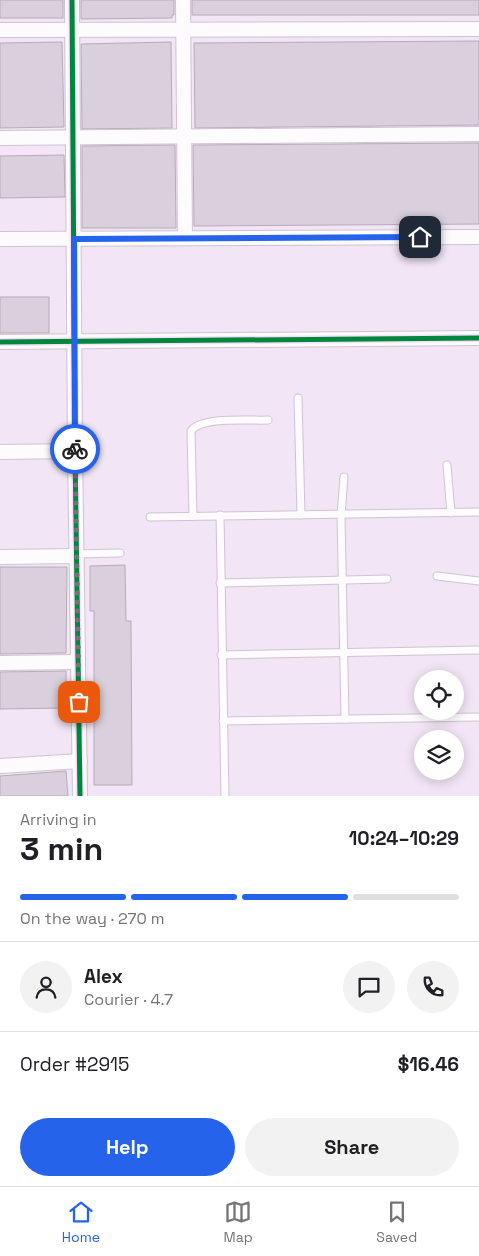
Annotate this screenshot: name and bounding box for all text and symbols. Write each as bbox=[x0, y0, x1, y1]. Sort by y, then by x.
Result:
pin bbox=[399, 216, 441, 258]
icon: home bbox=[406, 223, 434, 251]
courier bbox=[50, 424, 100, 474]
icon: bike bbox=[61, 435, 89, 463]
map controls bbox=[414, 670, 464, 780]
button: locate bbox=[414, 670, 464, 720]
pin bbox=[58, 681, 100, 723]
icon: bag bbox=[65, 688, 93, 716]
button: layers bbox=[414, 730, 464, 780]
text: Arriving in bbox=[20, 809, 97, 830]
text: 10:24–10:29 bbox=[349, 826, 459, 851]
text: 3 min bbox=[20, 829, 103, 869]
text: On the way · 270 m bbox=[20, 908, 165, 929]
button: person bbox=[20, 961, 72, 1013]
button: chat bbox=[343, 961, 395, 1013]
button: phone bbox=[407, 961, 459, 1013]
text: Alex bbox=[84, 964, 123, 989]
text: Courier · 4.7 bbox=[84, 989, 173, 1010]
text: Order #2915 bbox=[20, 1052, 129, 1077]
text: $16.46 bbox=[398, 1052, 459, 1077]
button: Help bbox=[20, 1118, 235, 1176]
button: Share bbox=[245, 1118, 459, 1176]
tab: Home bbox=[62, 1198, 100, 1246]
tab: Map bbox=[224, 1198, 253, 1246]
tab: Saved bbox=[376, 1198, 417, 1246]

